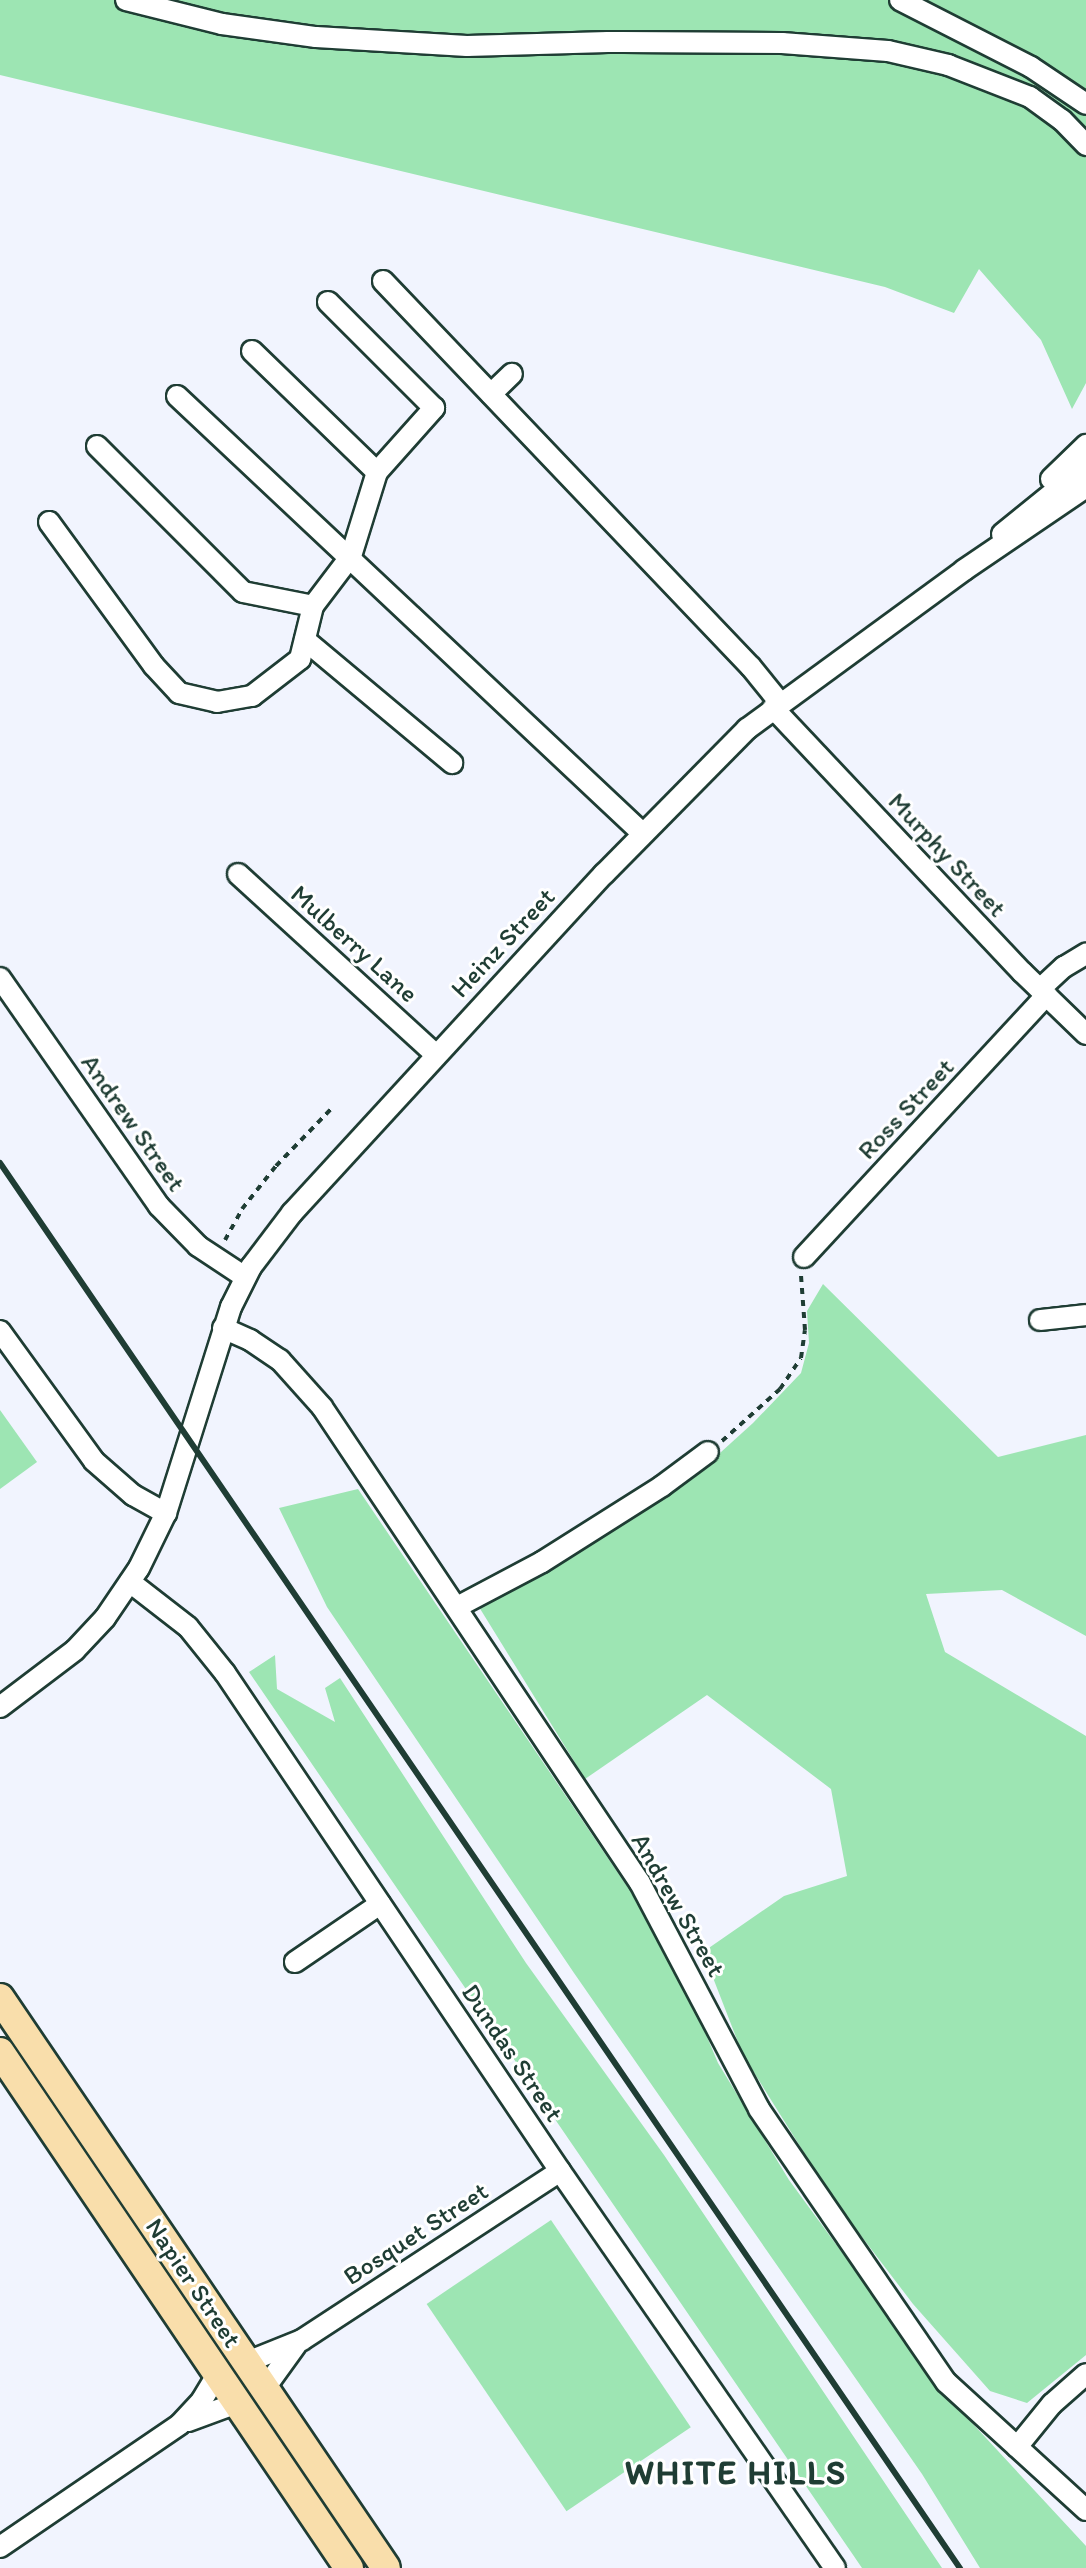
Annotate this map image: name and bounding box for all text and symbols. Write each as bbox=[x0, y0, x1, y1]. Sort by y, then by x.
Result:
street label: Murphy Street bbox=[882, 786, 1012, 924]
street label: Mulberry Lane bbox=[284, 879, 424, 1009]
street label: Heinz Street bbox=[444, 882, 562, 1004]
street label: Andrew Street bbox=[74, 1048, 192, 1198]
street label: Ross Street bbox=[851, 1052, 961, 1166]
street label: Andrew Street bbox=[624, 1828, 732, 1982]
street label: Dundas Street bbox=[455, 1978, 569, 2128]
street label: Bosquet Street bbox=[338, 2176, 494, 2292]
street label: Napier Street bbox=[139, 2213, 247, 2353]
district label: WHITE HILLS bbox=[625, 2453, 847, 2493]

